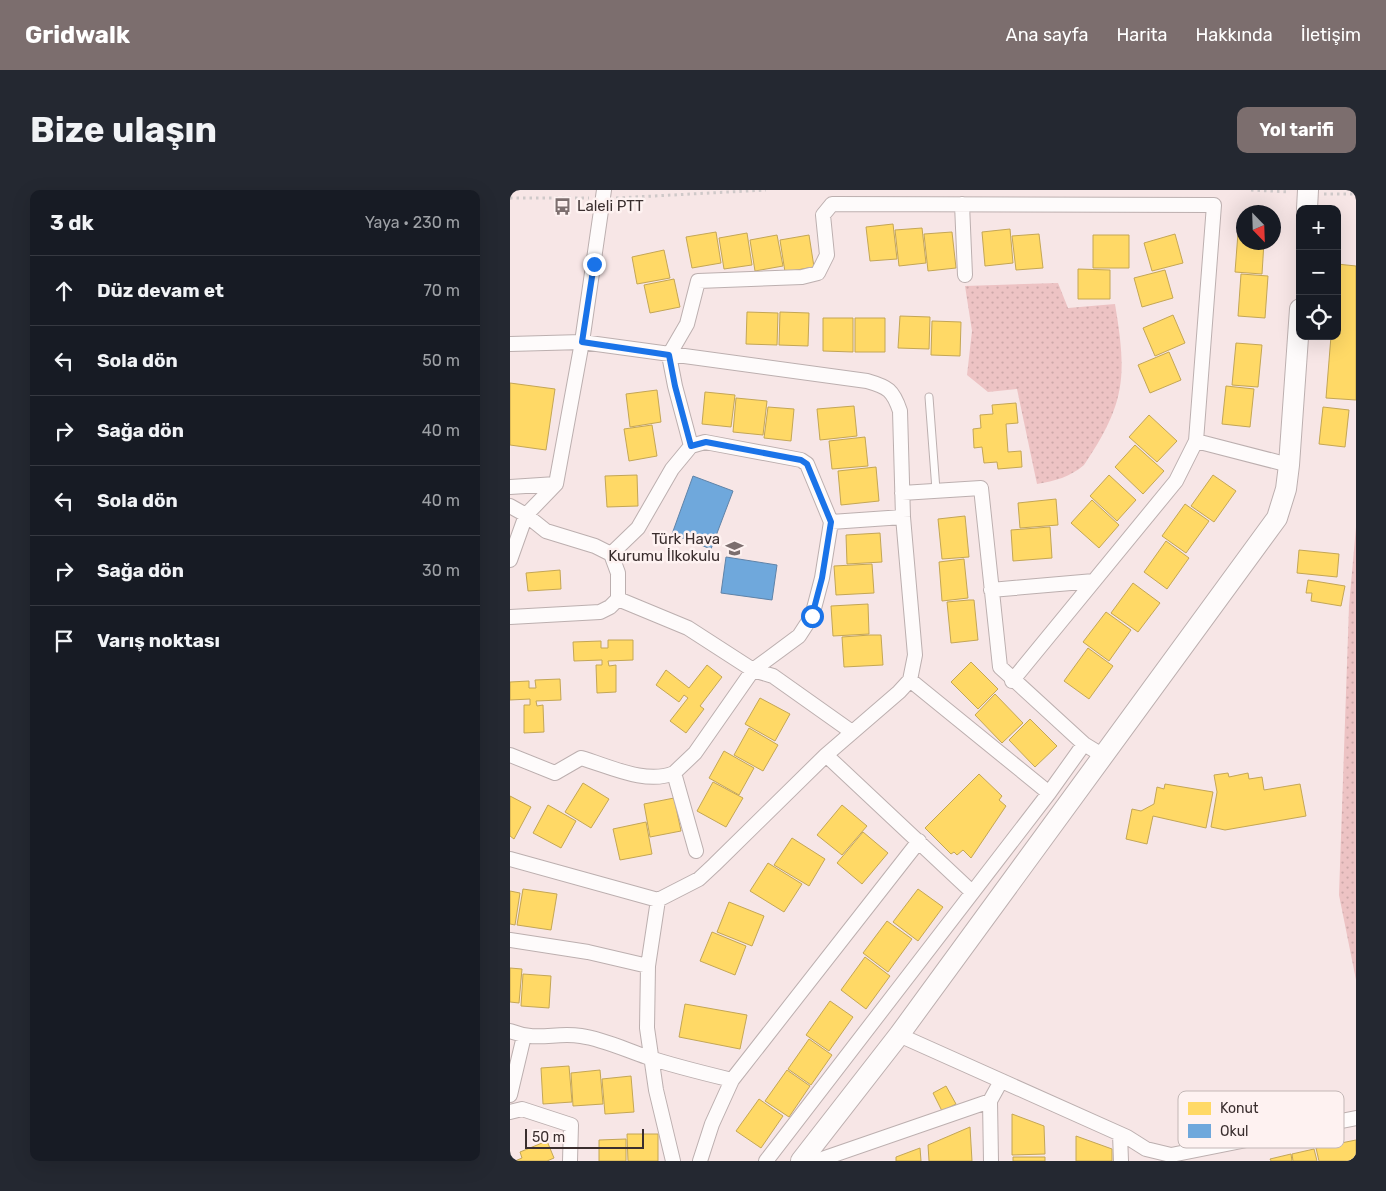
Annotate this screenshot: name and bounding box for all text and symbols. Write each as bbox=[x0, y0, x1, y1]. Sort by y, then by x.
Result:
text: Gridwalk bbox=[25, 21, 130, 49]
text: Ana sayfa bbox=[1006, 24, 1089, 46]
text: Harita bbox=[1117, 24, 1167, 46]
text: Hakkında bbox=[1195, 24, 1273, 46]
text: İletişim bbox=[1301, 24, 1361, 46]
button: Yol tarifi bbox=[1237, 107, 1356, 153]
text: Bize ulaşın bbox=[30, 109, 217, 151]
bus stop icon: Laleli PTT bbox=[553, 196, 573, 216]
place label: Laleli PTT bbox=[577, 197, 644, 215]
north arrow bbox=[1236, 205, 1281, 250]
map controls bbox=[1296, 205, 1341, 340]
button: + bbox=[1296, 205, 1341, 250]
text: 3 dk bbox=[50, 210, 94, 235]
text: Yaya · 230 m bbox=[365, 213, 460, 232]
button: − bbox=[1296, 250, 1341, 295]
route end bbox=[583, 253, 606, 276]
icon: ahead bbox=[50, 277, 78, 305]
text: Düz devam et bbox=[97, 279, 224, 302]
text: 70 m bbox=[423, 281, 460, 300]
button: locate bbox=[1296, 295, 1341, 340]
icon: left bbox=[50, 347, 78, 375]
text: Sola dön bbox=[97, 349, 178, 372]
text: 50 m bbox=[422, 351, 460, 370]
icon: right bbox=[50, 417, 78, 445]
text: Sağa dön bbox=[97, 419, 184, 442]
text: 40 m bbox=[422, 421, 460, 440]
icon: left bbox=[50, 487, 78, 515]
text: Sola dön bbox=[97, 489, 178, 512]
text: 40 m bbox=[422, 491, 460, 510]
place label: Türk Hava Kurumu İlkokulu bbox=[608, 530, 720, 565]
school or university icon: Türk Hava Kurumu İlkokulu bbox=[724, 538, 744, 558]
icon: right bbox=[50, 557, 78, 585]
text: Sağa dön bbox=[97, 559, 184, 582]
text: 30 m bbox=[422, 561, 460, 580]
route start bbox=[801, 605, 824, 628]
icon: arrive bbox=[50, 627, 78, 655]
text: Varış noktası bbox=[97, 629, 220, 652]
legend bbox=[1178, 1091, 1344, 1148]
text: Konut bbox=[1220, 1100, 1259, 1117]
text: Okul bbox=[1220, 1123, 1249, 1140]
scale bar bbox=[525, 1126, 644, 1149]
text: 50 m bbox=[532, 1129, 565, 1146]

